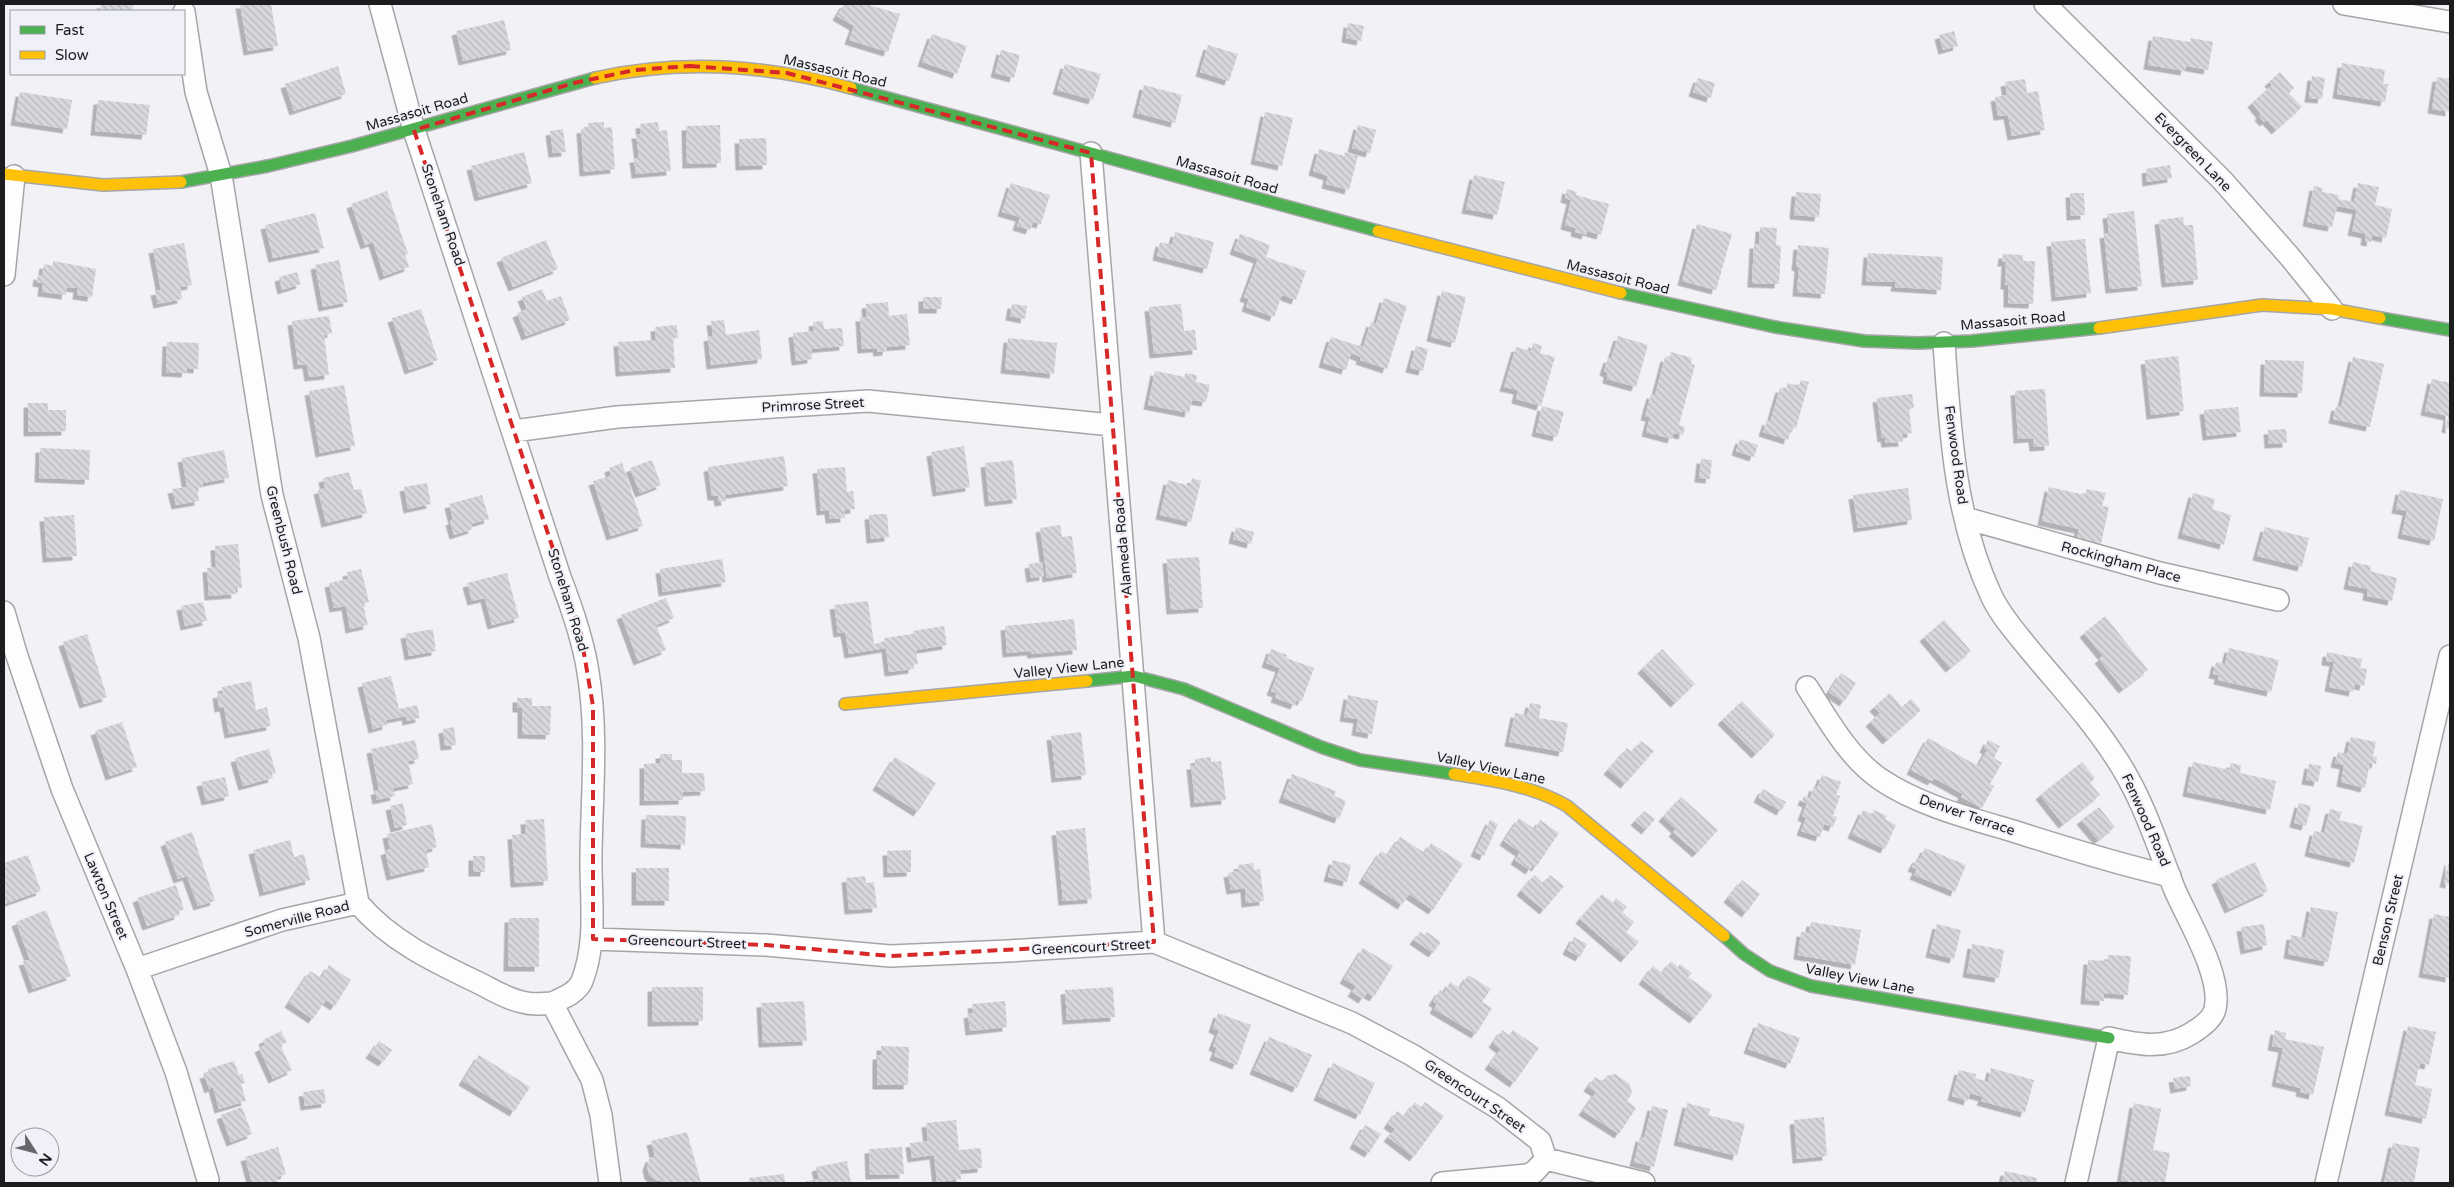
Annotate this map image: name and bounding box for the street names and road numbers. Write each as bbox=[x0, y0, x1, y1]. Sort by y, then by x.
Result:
street label: Massasoit Road bbox=[782, 51, 888, 91]
street label: Massasoit Road bbox=[364, 89, 470, 135]
street label: Evergreen Lane bbox=[2151, 109, 2235, 195]
street label: Massasoit Road bbox=[1174, 152, 1280, 198]
street label: Stoneham Road bbox=[418, 162, 468, 268]
street label: Massasoit Road bbox=[1565, 256, 1671, 298]
street label: Massasoit Road bbox=[1960, 308, 2066, 334]
street label: Primrose Street bbox=[761, 394, 865, 416]
street label: Fenwood Road bbox=[1941, 404, 1971, 506]
street label: Greenbush Road bbox=[262, 484, 306, 596]
street label: Alameda Road bbox=[1110, 497, 1136, 597]
street label: Rockingham Place bbox=[2059, 538, 2183, 586]
street label: Stoneham Road bbox=[544, 547, 592, 653]
street label: Valley View Lane bbox=[1013, 654, 1125, 682]
street label: Valley View Lane bbox=[1435, 748, 1547, 788]
street label: Fenwood Road bbox=[2118, 771, 2174, 869]
street label: Denver Terrace bbox=[1917, 791, 2017, 839]
street label: Lawton Street bbox=[80, 850, 132, 943]
street label: Benson Street bbox=[2369, 872, 2407, 967]
street label: Somerville Road bbox=[243, 897, 351, 941]
street label: Greencourt Street bbox=[627, 931, 747, 953]
street label: Greencourt Street bbox=[1031, 935, 1151, 959]
street label: Valley View Lane bbox=[1804, 960, 1916, 998]
street label: Greencourt Street bbox=[1421, 1056, 1530, 1137]

